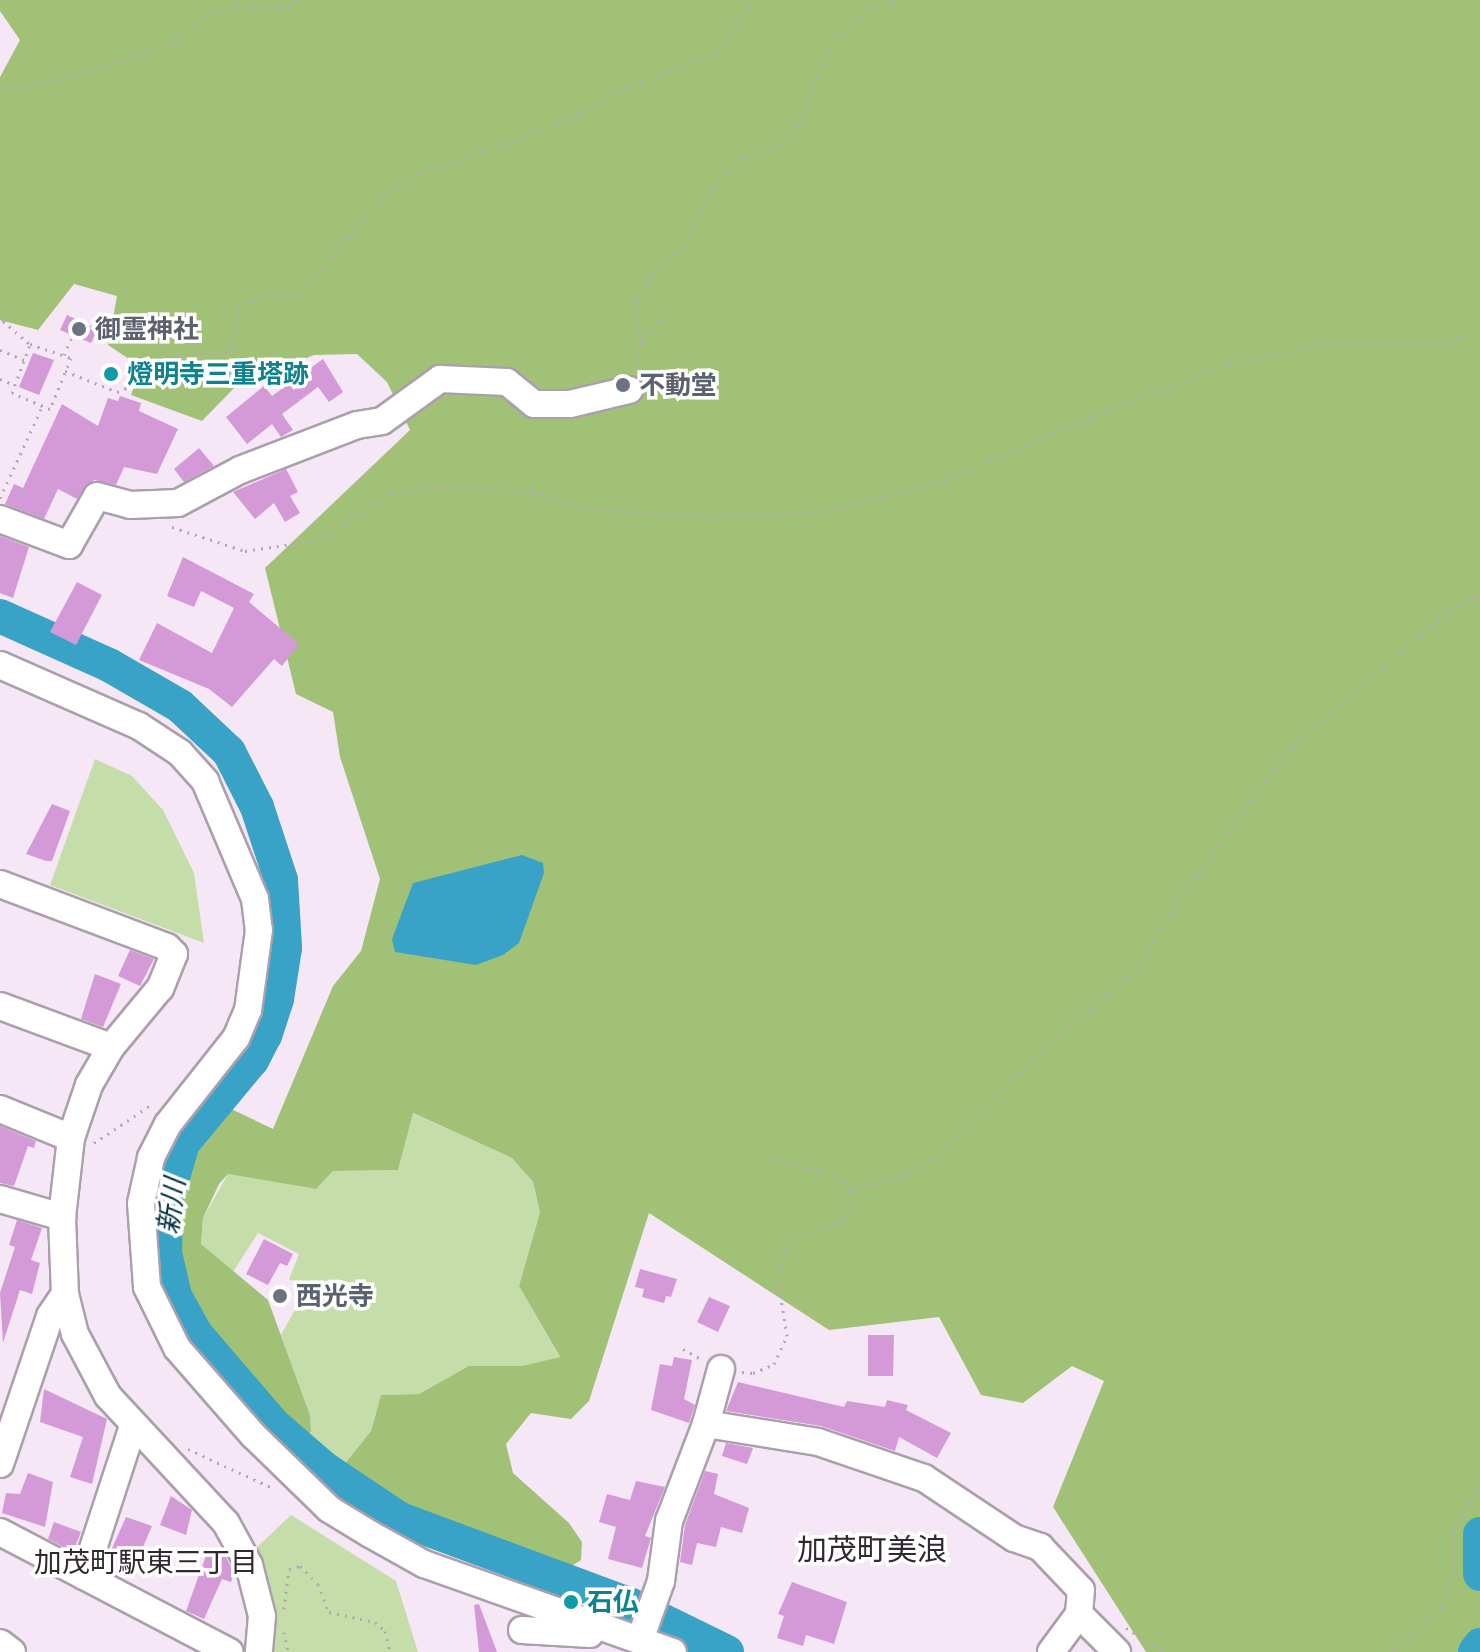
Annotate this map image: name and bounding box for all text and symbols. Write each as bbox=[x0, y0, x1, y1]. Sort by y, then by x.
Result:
place label: 御霊神社 bbox=[95, 313, 199, 345]
marker: 御霊神社 bbox=[70, 320, 88, 338]
place label: 燈明寺三重塔跡 bbox=[127, 358, 309, 390]
marker: 燈明寺三重塔跡 bbox=[102, 365, 120, 383]
place label: 不動堂 bbox=[639, 369, 717, 401]
marker: 不動堂 bbox=[614, 376, 632, 394]
water label: 新川 bbox=[150, 1176, 192, 1236]
place label: 西光寺 bbox=[296, 1280, 374, 1312]
marker: 西光寺 bbox=[271, 1287, 289, 1305]
district label: 加茂町美浪 bbox=[797, 1531, 947, 1567]
district label: 加茂町駅東三丁目 bbox=[34, 1545, 258, 1579]
place label: 石仏 bbox=[587, 1586, 639, 1618]
marker: 石仏 bbox=[562, 1593, 580, 1611]

